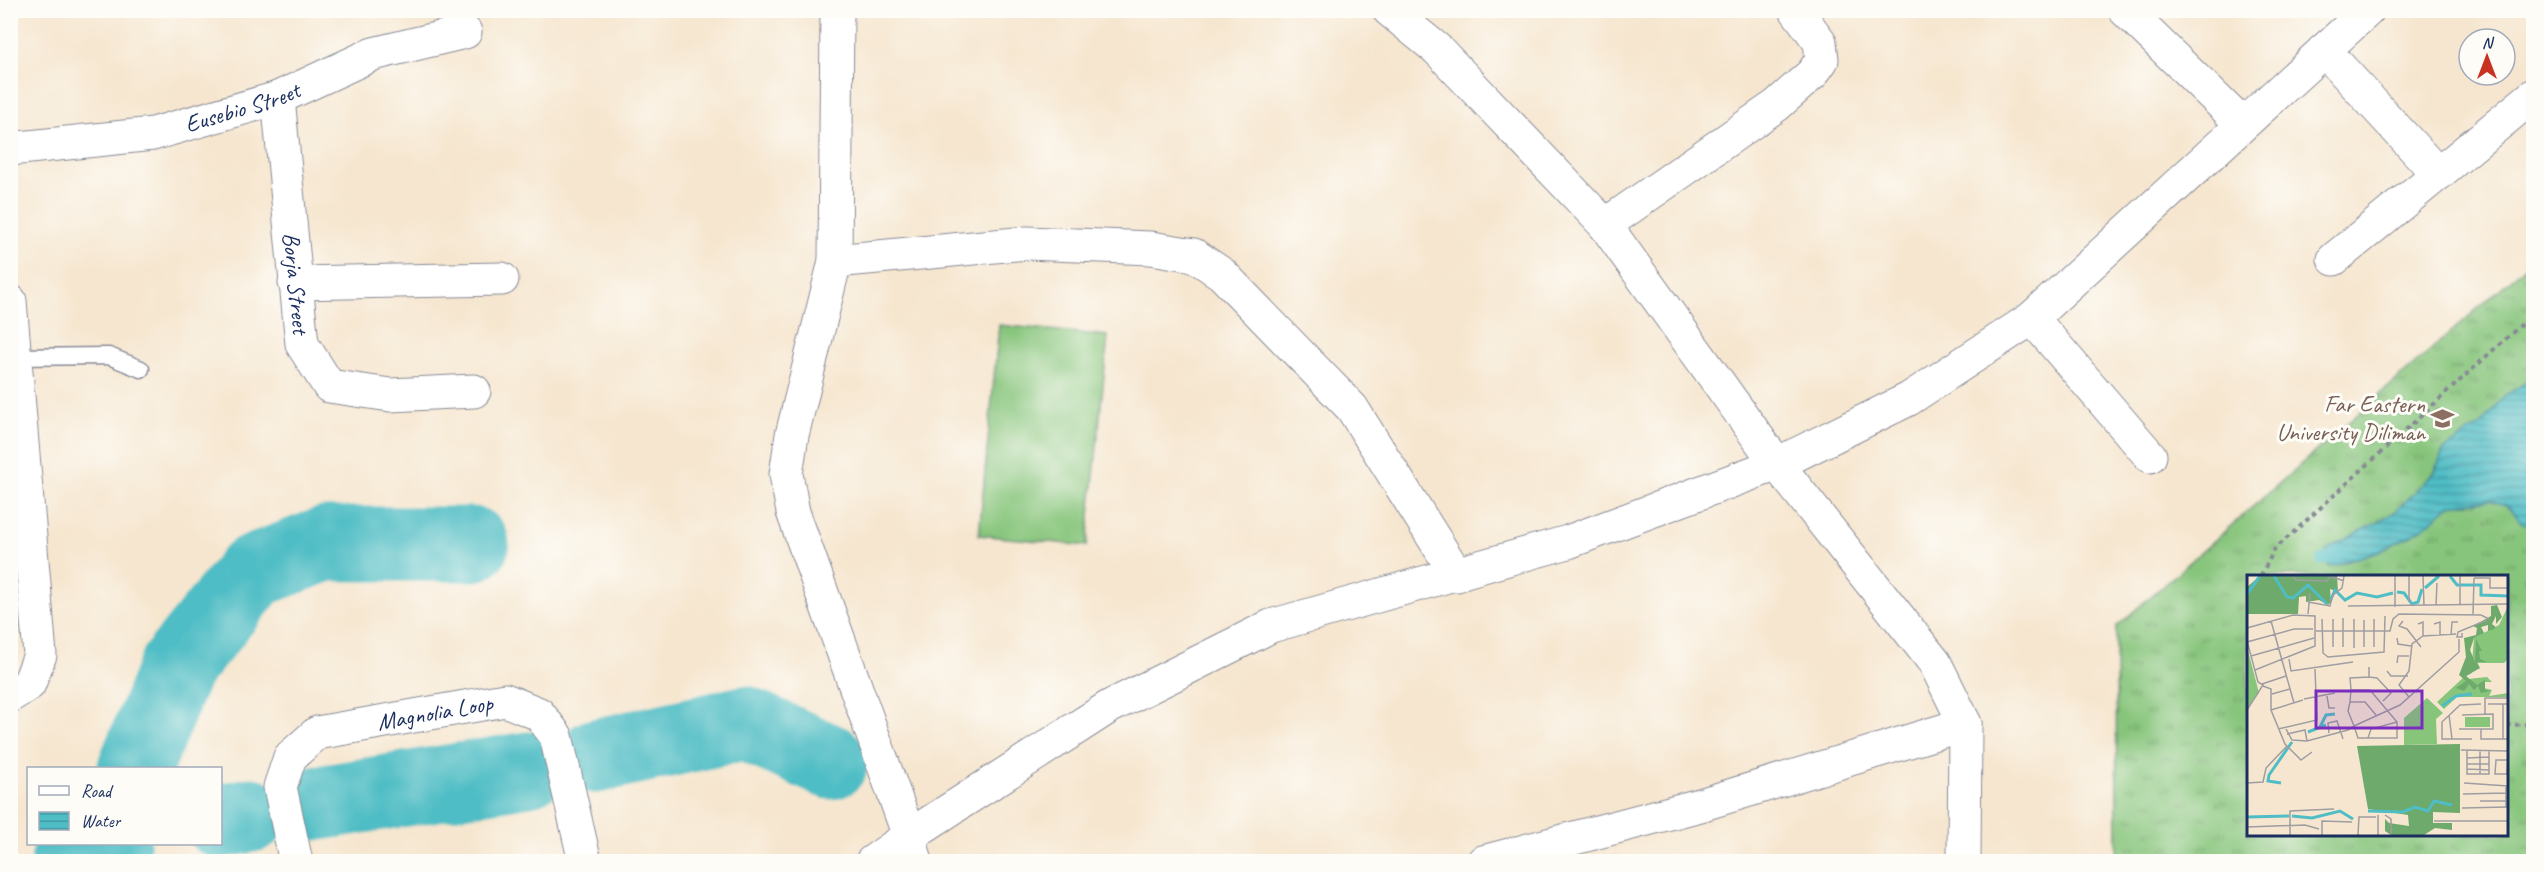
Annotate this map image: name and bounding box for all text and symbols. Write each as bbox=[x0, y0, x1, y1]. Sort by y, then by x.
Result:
north arrow bbox=[2457, 27, 2517, 87]
text: N bbox=[2482, 33, 2495, 53]
street label: Eusebio Street bbox=[181, 74, 307, 139]
street label: Borja Street bbox=[276, 231, 316, 337]
place label: Far Eastern University Diliman bbox=[2277, 389, 2426, 447]
school or university icon: Far Eastern University Diliman bbox=[2430, 405, 2456, 431]
inset map bbox=[2247, 575, 2508, 836]
street label: Magnolia Loop bbox=[375, 687, 496, 737]
legend bbox=[27, 767, 222, 845]
text: Road bbox=[81, 780, 114, 802]
text: Water bbox=[81, 810, 122, 832]

